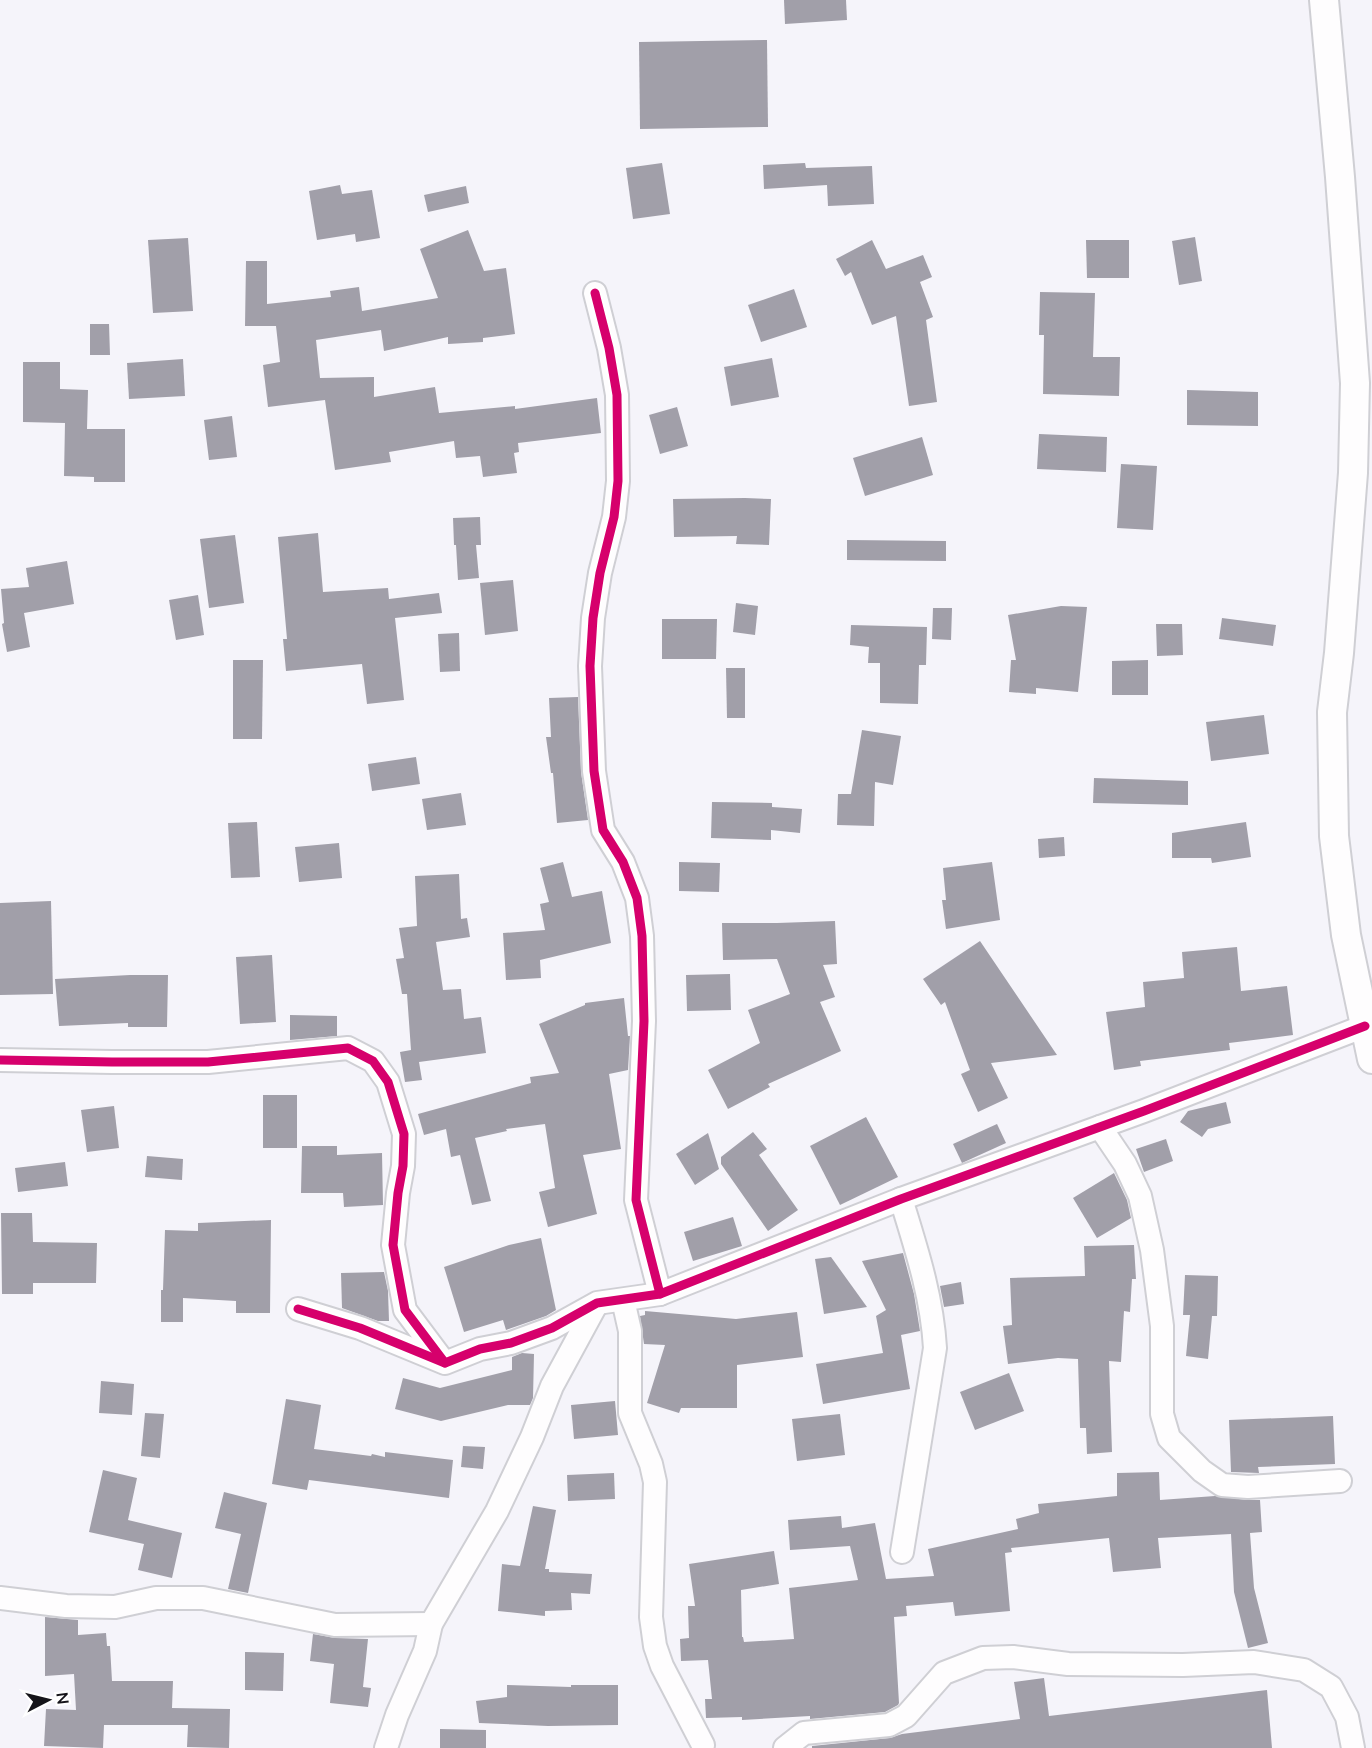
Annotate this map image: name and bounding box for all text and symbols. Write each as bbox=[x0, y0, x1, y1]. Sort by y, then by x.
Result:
north arrow bbox=[18, 1670, 78, 1730]
text: N bbox=[52, 1691, 74, 1705]

